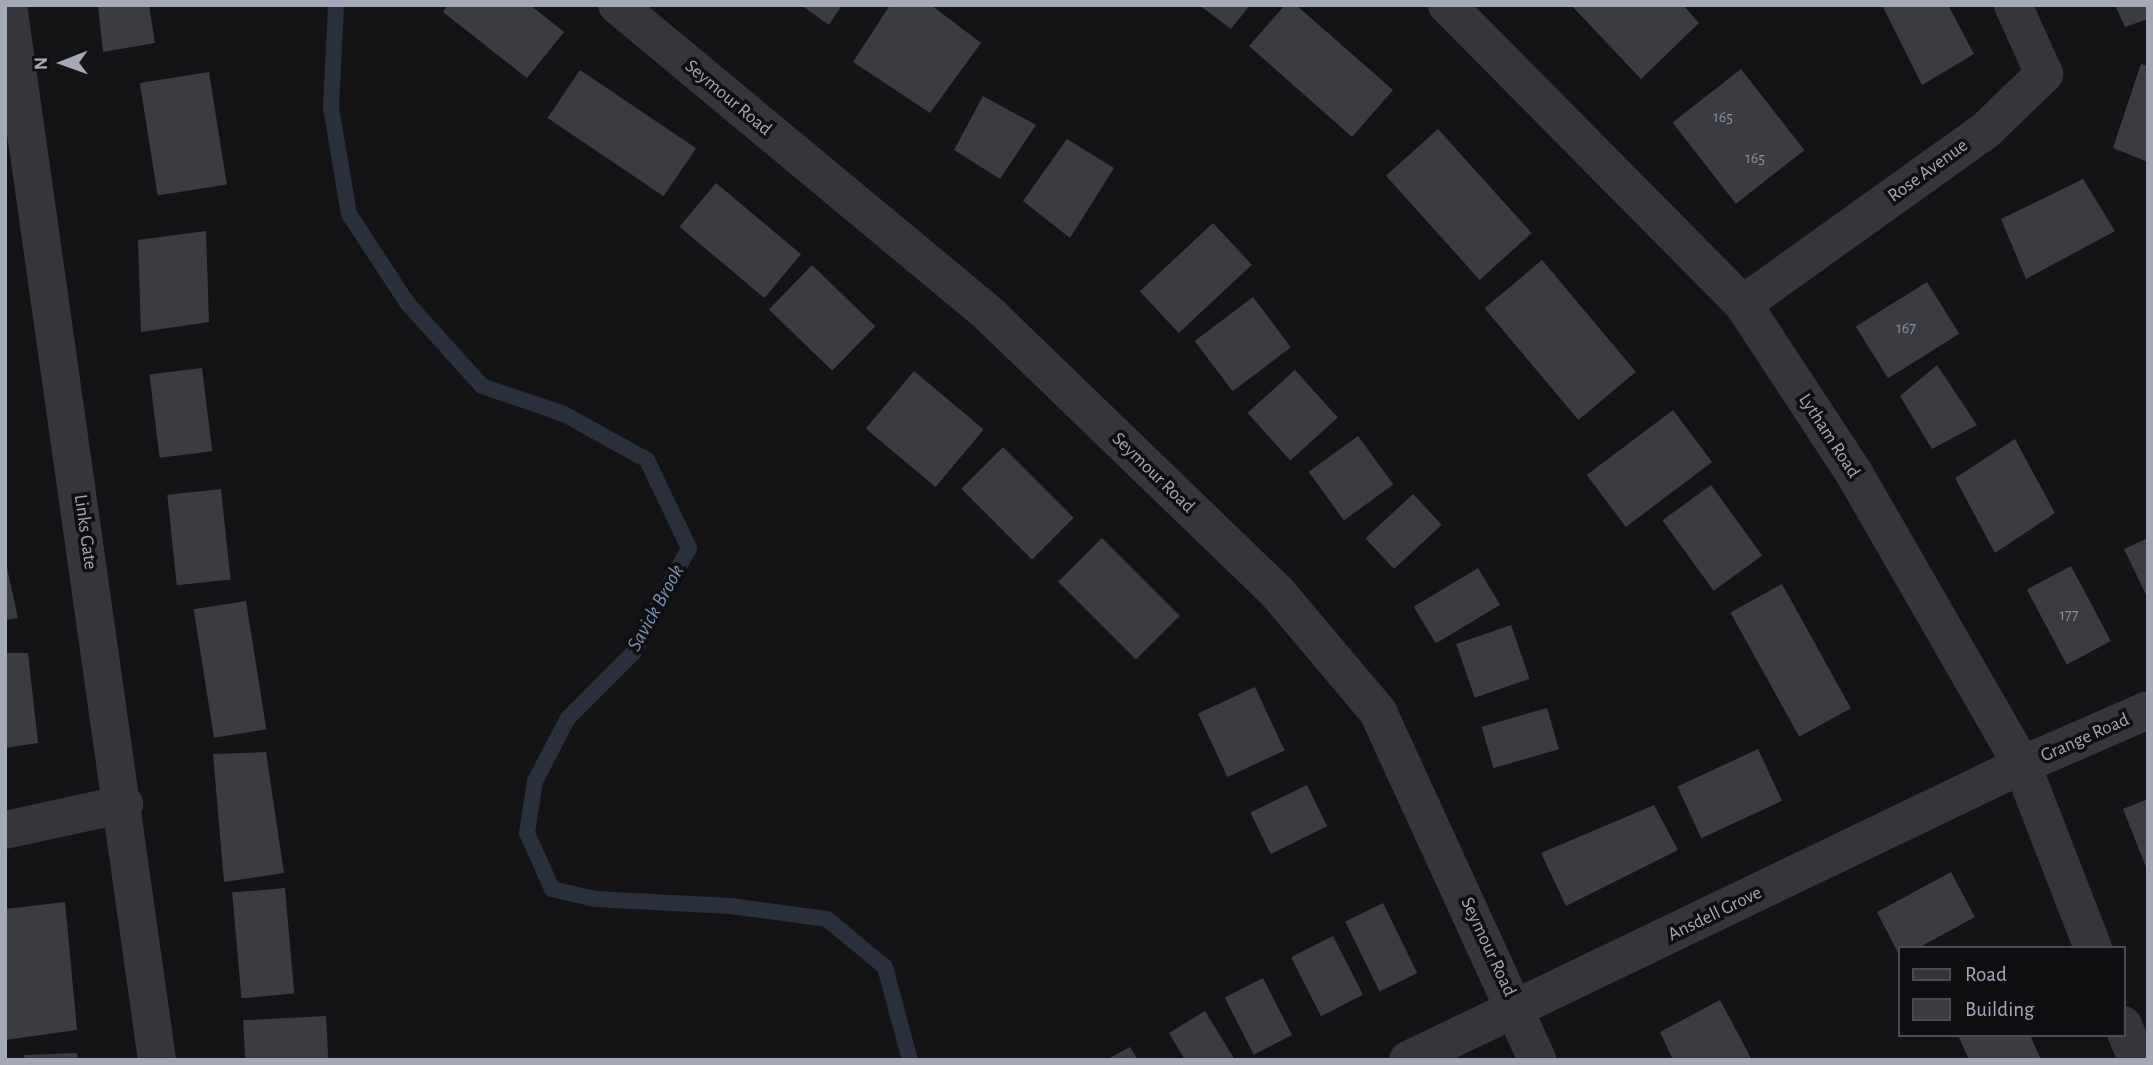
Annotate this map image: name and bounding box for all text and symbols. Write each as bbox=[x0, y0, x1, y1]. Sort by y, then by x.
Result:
north arrow bbox=[28, 28, 98, 98]
street label: Seymour Road bbox=[680, 55, 776, 141]
text: N bbox=[32, 57, 51, 70]
house number: 165 bbox=[1713, 107, 1733, 127]
street label: Rose Avenue bbox=[1883, 134, 1973, 208]
house number: 165 bbox=[1745, 148, 1765, 168]
house number: 167 bbox=[1896, 318, 1916, 338]
street label: Lytham Road bbox=[1793, 389, 1865, 483]
street label: Seymour Road bbox=[1107, 428, 1199, 518]
street label: Links Gate bbox=[68, 493, 102, 571]
water label: Savick Brook bbox=[622, 560, 690, 656]
house number: 177 bbox=[2060, 605, 2078, 625]
street label: Grange Road bbox=[2037, 708, 2133, 768]
street label: Ansdell Grove bbox=[1664, 882, 1766, 946]
street label: Seymour Road bbox=[1455, 894, 1521, 1000]
legend bbox=[1898, 946, 2125, 1037]
text: Road bbox=[1965, 964, 2007, 985]
text: Building bbox=[1965, 999, 2034, 1020]

